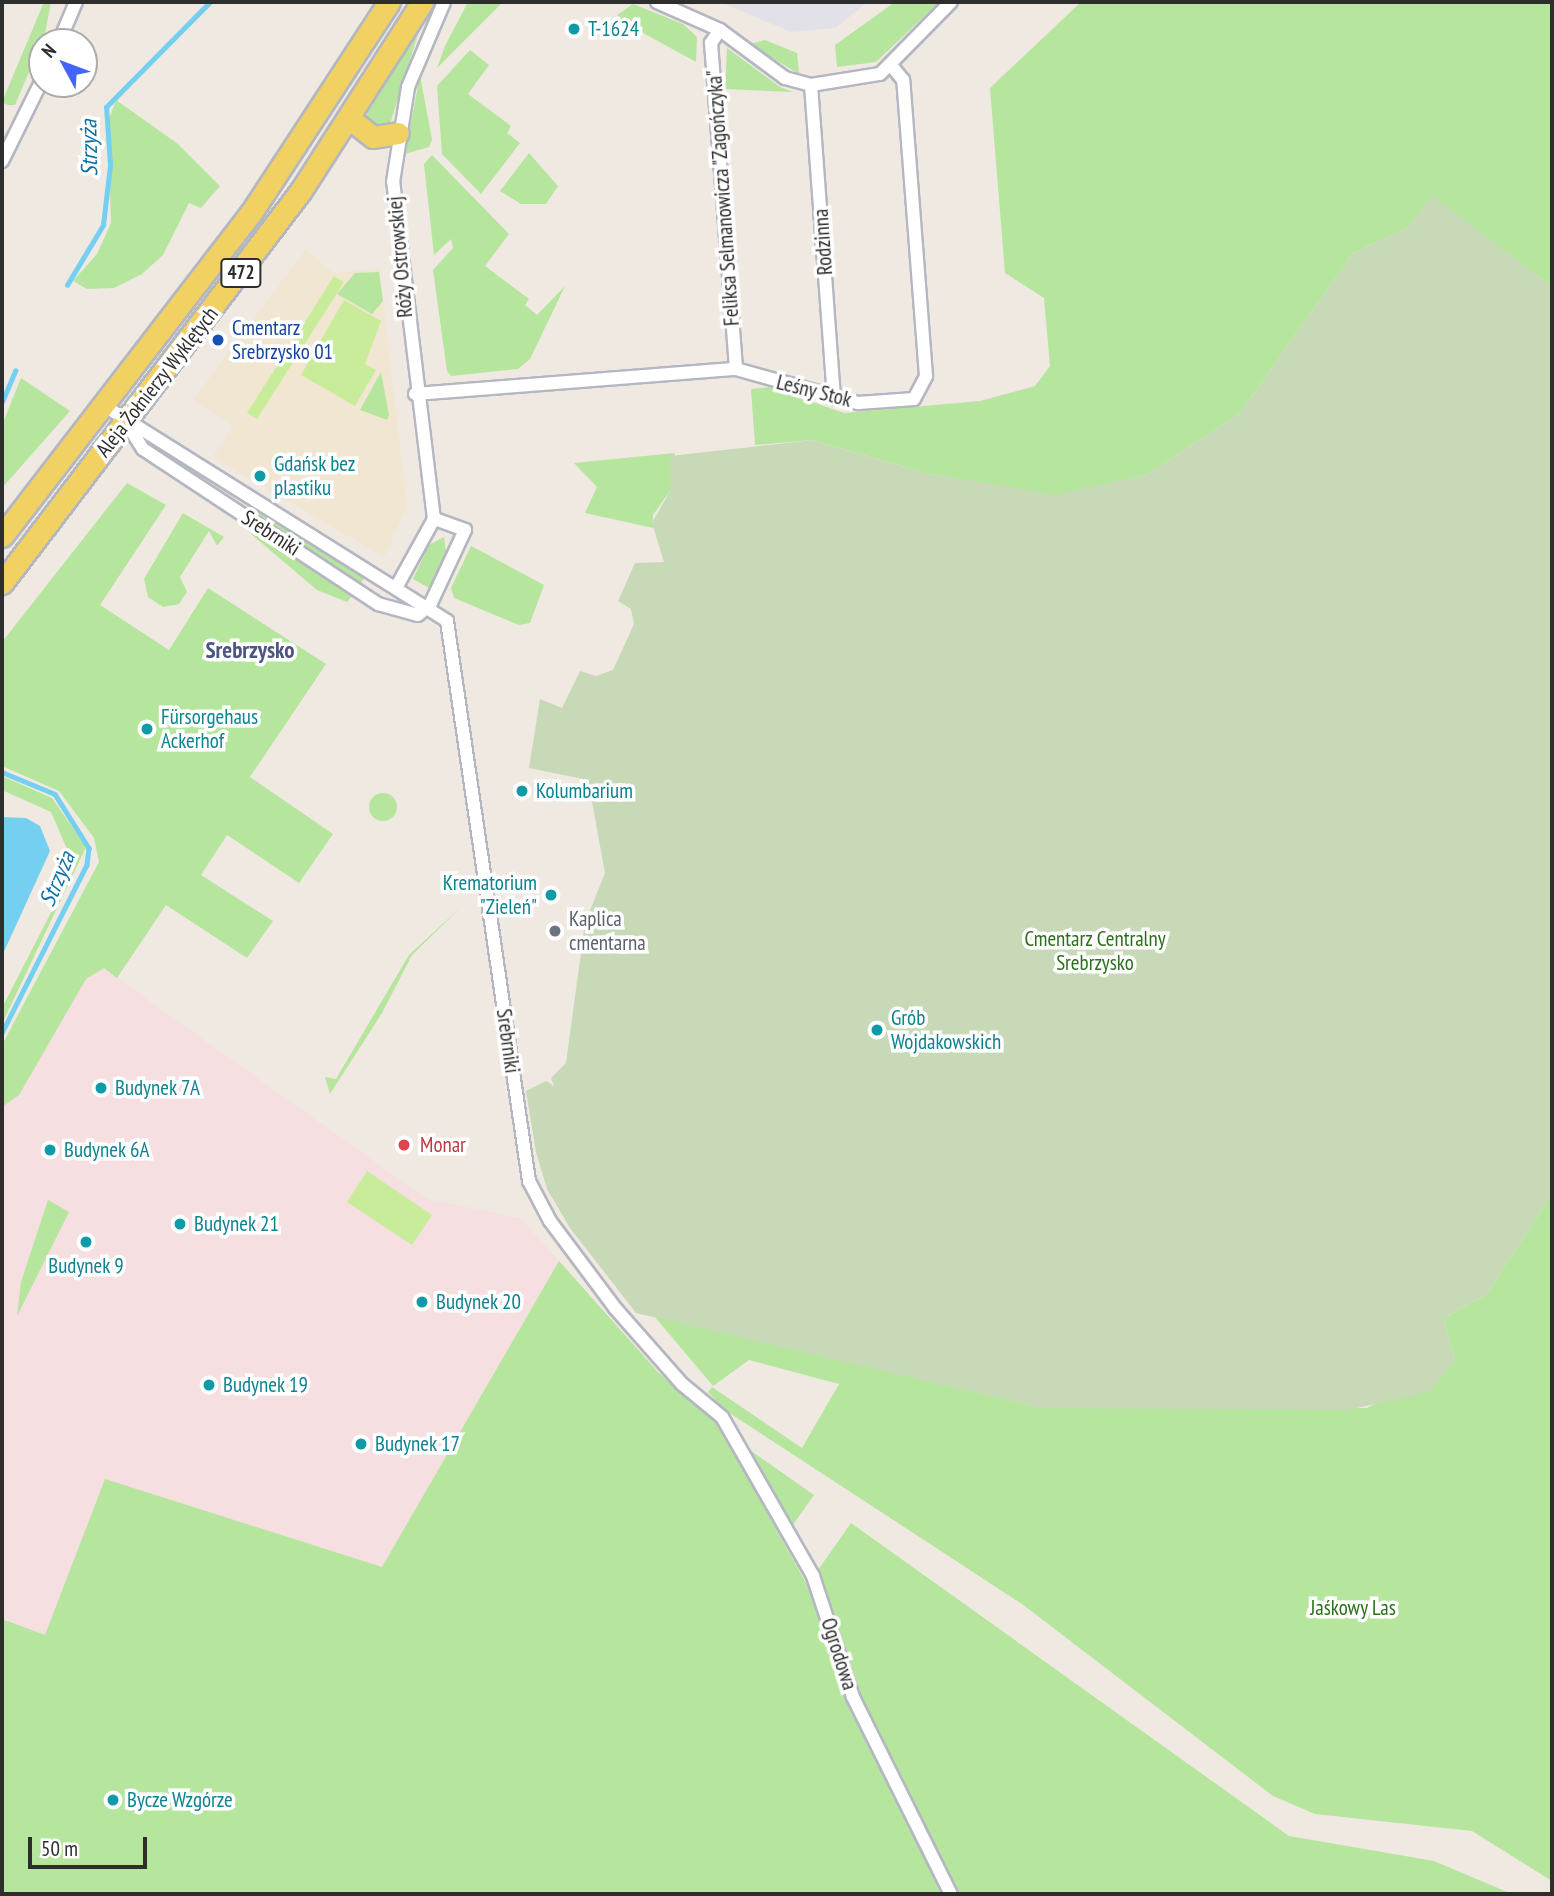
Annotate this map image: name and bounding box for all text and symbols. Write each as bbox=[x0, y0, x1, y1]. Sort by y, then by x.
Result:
place label: T-1624 bbox=[588, 16, 639, 42]
marker: T-1624 bbox=[566, 21, 582, 37]
north arrow bbox=[28, 28, 98, 98]
text: N bbox=[36, 39, 61, 62]
street label: Feliksa Selmanowicza "Zagończyka" bbox=[701, 69, 745, 327]
water label: Strzyża bbox=[75, 119, 103, 177]
street label: Róży Ostrowskiej bbox=[382, 195, 418, 319]
street label: Rodzinna bbox=[808, 208, 838, 276]
road number: 472 bbox=[220, 258, 262, 288]
street label: Aleja Żołnierzy Wyklętych bbox=[90, 301, 224, 463]
place label: Cmentarz Srebrzysko 01 bbox=[232, 315, 333, 365]
marker: Cmentarz Srebrzysko 01 bbox=[210, 332, 226, 348]
street label: Leśny Stok bbox=[774, 369, 854, 413]
place label: Gdańsk bez plastiku bbox=[274, 451, 356, 501]
marker: Gdańsk bez plastiku bbox=[252, 468, 268, 484]
street label: Srebrniki bbox=[237, 505, 305, 561]
district label: Srebrzysko bbox=[205, 636, 295, 664]
place label: Fürsorgehaus Ackerhof bbox=[161, 704, 258, 754]
marker: Fürsorgehaus Ackerhof bbox=[139, 721, 155, 737]
place label: Kolumbarium bbox=[536, 778, 633, 804]
marker: Kolumbarium bbox=[514, 783, 530, 799]
water label: Strzyża bbox=[33, 848, 81, 910]
place label: Krematorium "Zieleń" bbox=[443, 870, 537, 920]
marker: Krematorium "Zieleń" bbox=[543, 887, 559, 903]
place label: Kaplica cmentarna bbox=[569, 906, 646, 956]
marker: Kaplica cmentarna bbox=[547, 923, 563, 939]
park label: Cmentarz Centralny Srebrzysko bbox=[1024, 926, 1166, 976]
place label: Grób Wojdakowskich bbox=[891, 1005, 1001, 1055]
street label: Srebrniki bbox=[491, 1007, 525, 1075]
marker: Grób Wojdakowskich bbox=[869, 1022, 885, 1038]
place label: Budynek 7A bbox=[115, 1075, 201, 1101]
marker: Budynek 7A bbox=[93, 1080, 109, 1096]
place label: Monar bbox=[420, 1132, 466, 1158]
marker: Monar bbox=[394, 1135, 414, 1155]
place label: Budynek 6A bbox=[64, 1137, 150, 1163]
marker: Budynek 6A bbox=[42, 1142, 58, 1158]
place label: Budynek 21 bbox=[194, 1211, 279, 1237]
marker: Budynek 21 bbox=[172, 1216, 188, 1232]
marker: Budynek 9 bbox=[78, 1234, 94, 1250]
place label: Budynek 9 bbox=[48, 1253, 124, 1279]
place label: Budynek 20 bbox=[436, 1289, 521, 1315]
marker: Budynek 20 bbox=[414, 1294, 430, 1310]
place label: Budynek 19 bbox=[223, 1372, 308, 1398]
marker: Budynek 19 bbox=[201, 1377, 217, 1393]
place label: Budynek 17 bbox=[375, 1431, 460, 1457]
marker: Budynek 17 bbox=[353, 1436, 369, 1452]
park label: Jaśkowy Las bbox=[1310, 1595, 1396, 1621]
street label: Ogrodowa bbox=[816, 1615, 862, 1693]
place label: Bycze Wzgórze bbox=[127, 1787, 233, 1813]
marker: Bycze Wzgórze bbox=[105, 1792, 121, 1808]
scale bar bbox=[32, 1822, 150, 1866]
text: 50 m bbox=[41, 1835, 78, 1862]

